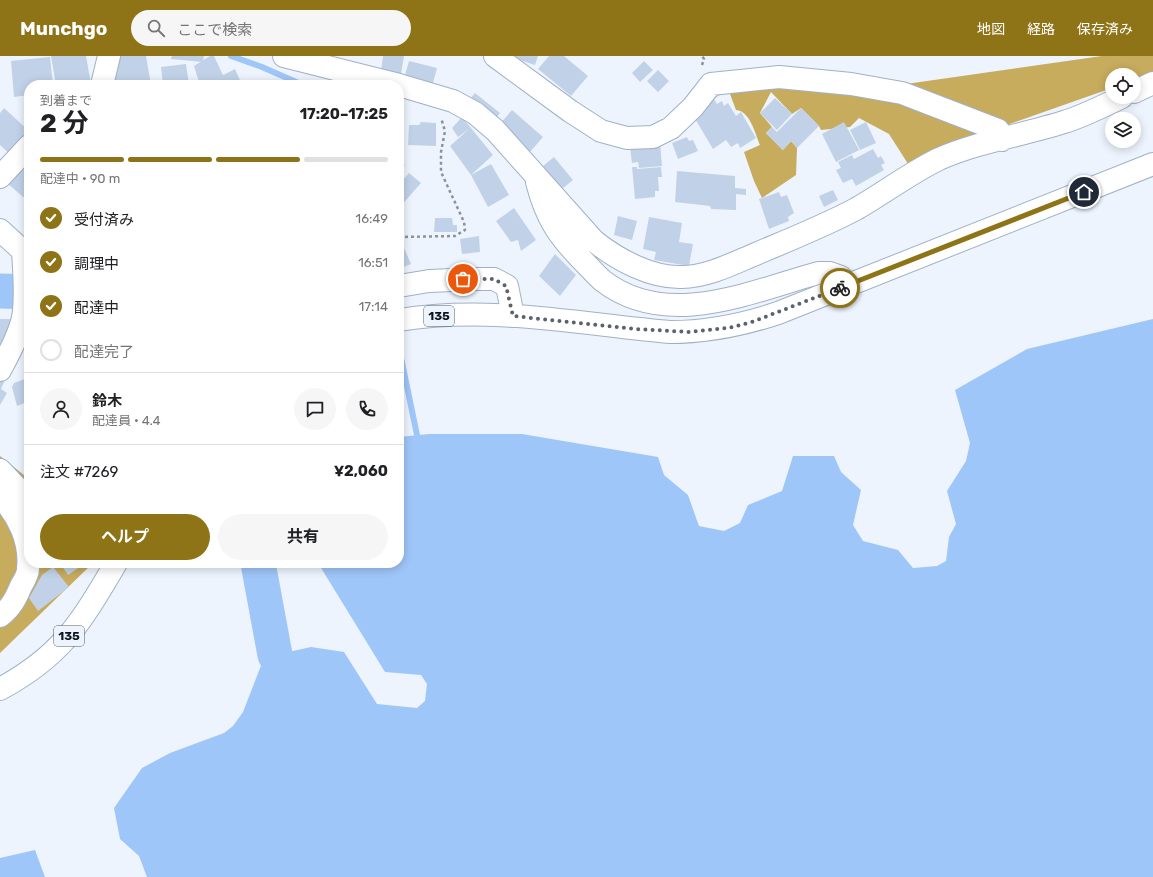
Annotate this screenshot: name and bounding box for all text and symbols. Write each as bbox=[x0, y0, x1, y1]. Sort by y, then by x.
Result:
search box bbox=[131, 10, 411, 46]
text: Munchgo bbox=[20, 17, 107, 40]
icon: search bbox=[145, 17, 167, 39]
text: ここで検索 bbox=[177, 21, 252, 39]
text: 地図 bbox=[977, 21, 1005, 38]
text: 経路 bbox=[1027, 21, 1055, 38]
text: 保存済み bbox=[1077, 21, 1133, 38]
map controls bbox=[1105, 68, 1141, 148]
button: locate bbox=[1105, 68, 1141, 104]
text: 到着まで bbox=[40, 93, 92, 108]
text: 17:20–17:25 bbox=[300, 105, 388, 123]
text: 2 分 bbox=[40, 108, 88, 139]
button: layers bbox=[1105, 112, 1141, 148]
text: 配達中 · 90 m bbox=[40, 171, 120, 186]
pin bbox=[1067, 175, 1101, 209]
icon: home bbox=[1073, 181, 1095, 203]
icon: check bbox=[40, 207, 62, 229]
text: 受付済み bbox=[74, 211, 134, 229]
text: 16:49 bbox=[356, 211, 388, 226]
icon: check bbox=[40, 251, 62, 273]
text: 調理中 bbox=[74, 255, 119, 273]
text: 16:51 bbox=[358, 255, 388, 270]
pin bbox=[446, 262, 480, 296]
icon: bag bbox=[452, 268, 474, 290]
courier bbox=[820, 268, 860, 308]
icon: bike bbox=[829, 277, 851, 299]
icon: check bbox=[40, 295, 62, 317]
text: 配達中 bbox=[74, 299, 119, 317]
text: 17:14 bbox=[359, 299, 388, 314]
road number: 135 bbox=[424, 306, 454, 326]
text: 配達完了 bbox=[74, 343, 134, 361]
button: person bbox=[40, 388, 82, 430]
button: chat bbox=[294, 388, 336, 430]
button: phone bbox=[346, 388, 388, 430]
text: 鈴木 bbox=[92, 392, 122, 410]
text: 配達員 · 4.4 bbox=[92, 413, 161, 428]
text: ¥2,060 bbox=[334, 462, 388, 480]
text: 注文 #7269 bbox=[40, 463, 118, 481]
button: ヘルプ bbox=[40, 514, 210, 560]
button: 共有 bbox=[218, 514, 388, 560]
road number: 135 bbox=[54, 626, 84, 646]

